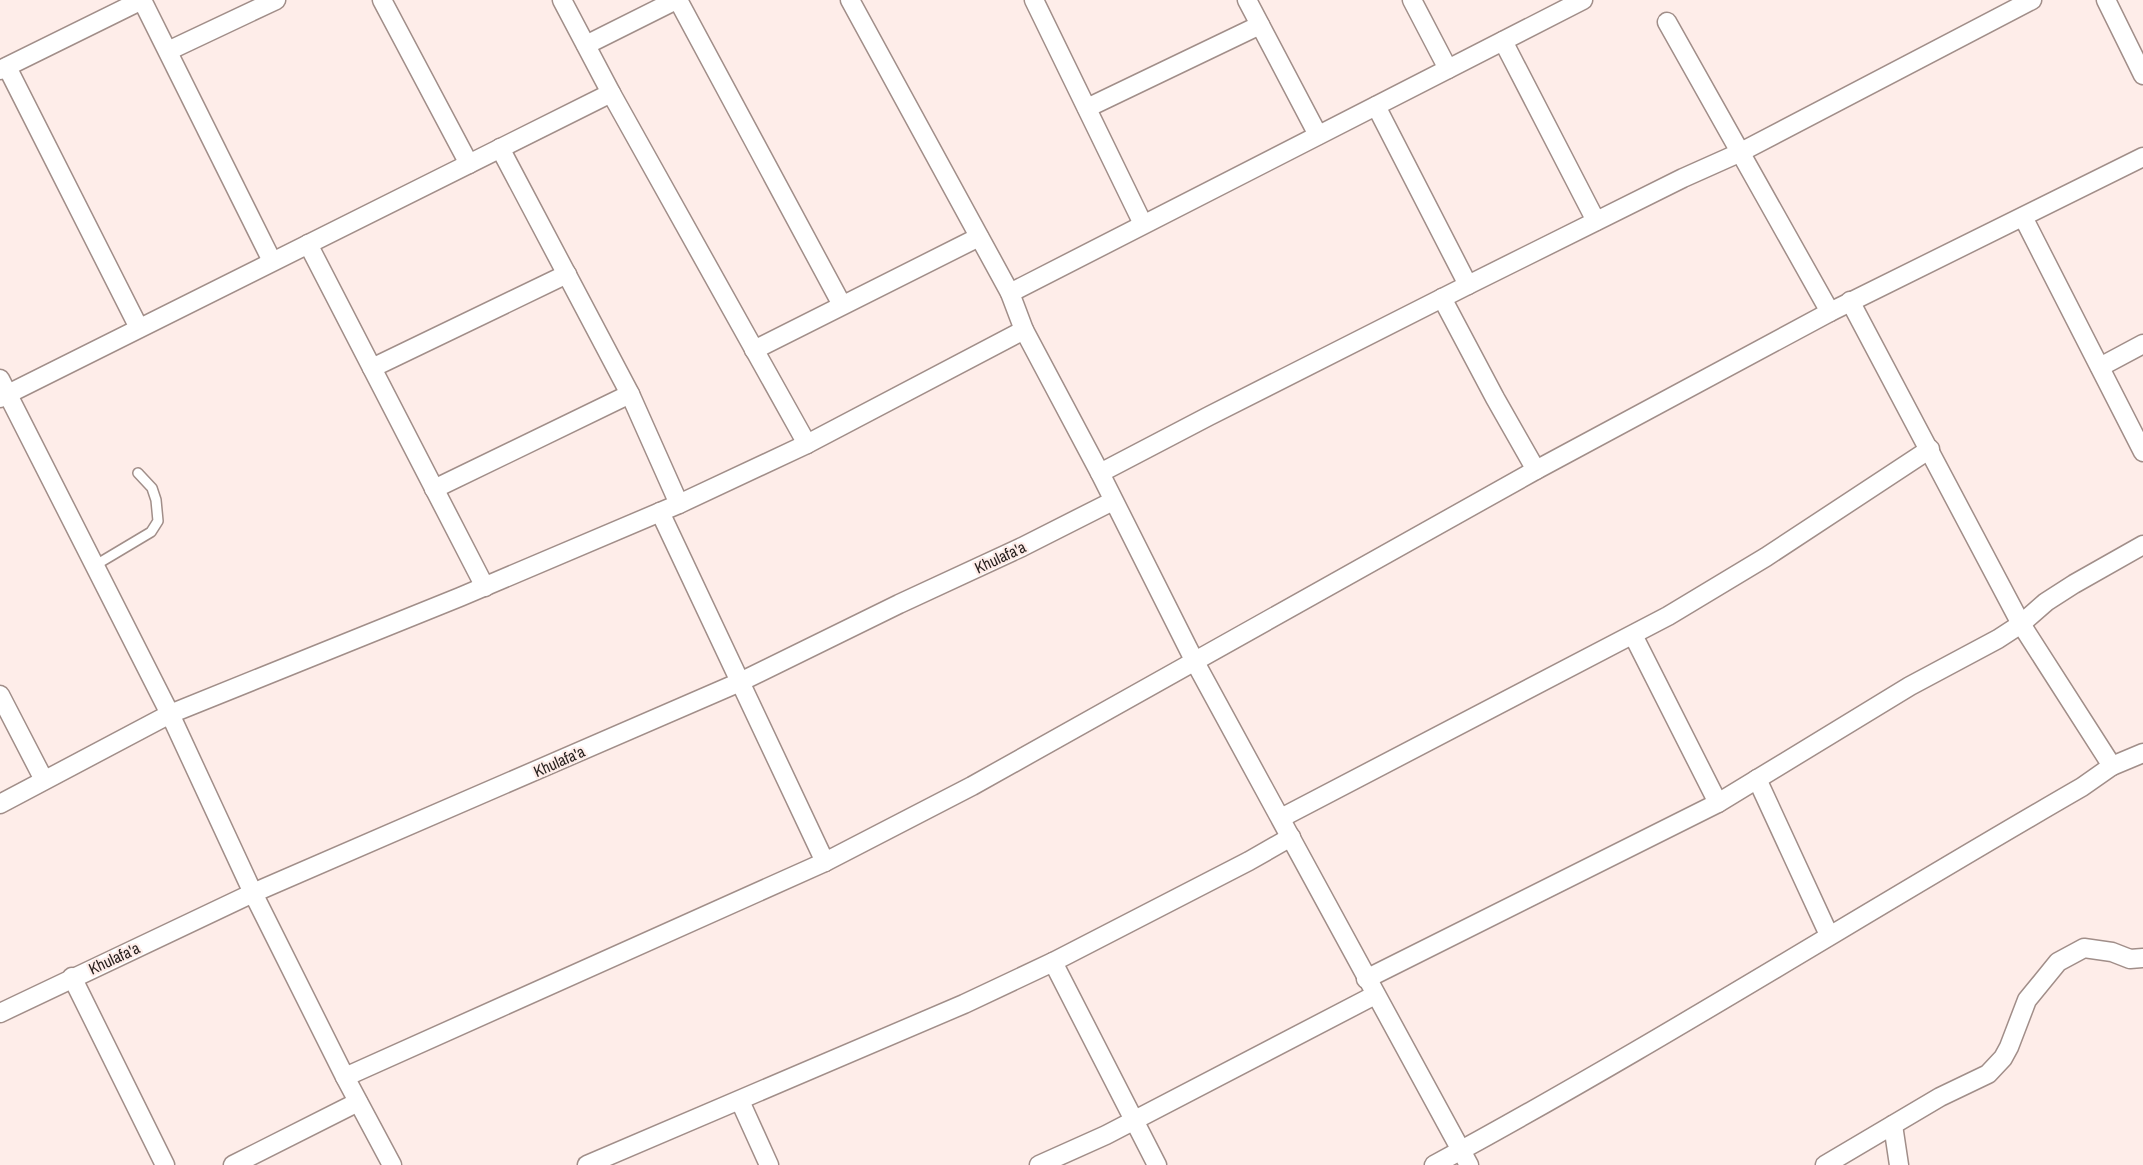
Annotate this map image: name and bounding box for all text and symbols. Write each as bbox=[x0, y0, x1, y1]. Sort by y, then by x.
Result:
street label: Khulafa'a bbox=[971, 535, 1030, 578]
street label: Khulafa'a bbox=[530, 740, 589, 782]
street label: Khulafa'a bbox=[85, 936, 144, 979]

